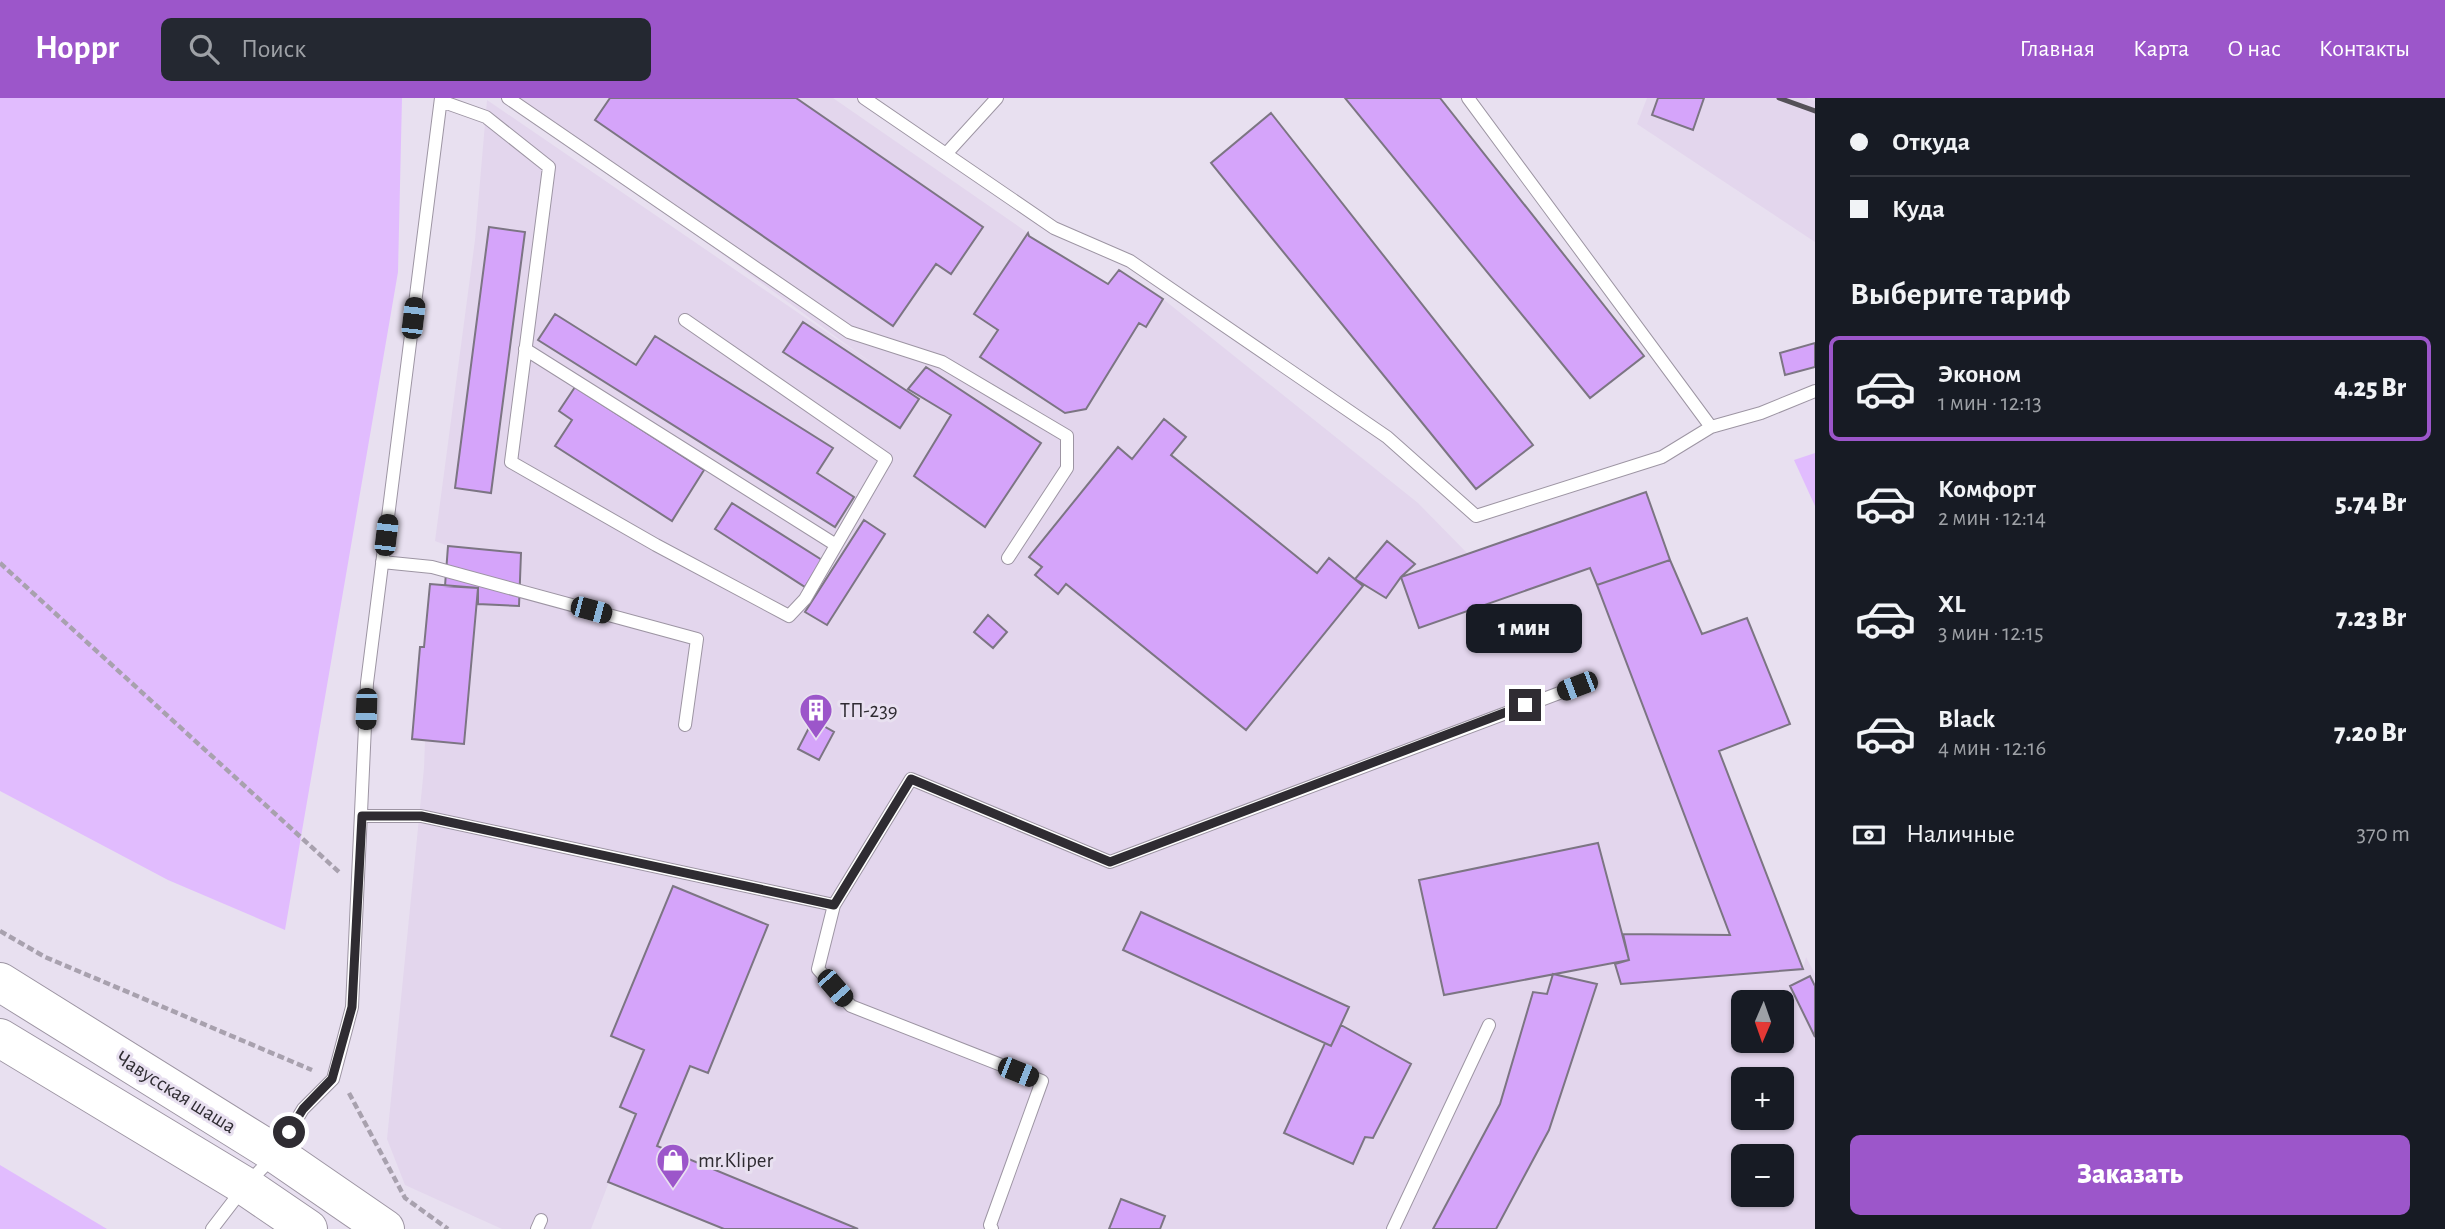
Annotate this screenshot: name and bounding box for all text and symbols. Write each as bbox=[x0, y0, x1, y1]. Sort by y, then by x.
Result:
search box bbox=[161, 18, 651, 81]
icon: search bbox=[185, 30, 223, 68]
text: Hoppr bbox=[35, 32, 119, 65]
text: Поиск bbox=[241, 36, 306, 62]
text: Главная bbox=[2020, 37, 2095, 61]
text: Карта bbox=[2133, 37, 2189, 61]
text: О нас bbox=[2227, 37, 2281, 61]
text: Контакты bbox=[2319, 37, 2410, 61]
text: Откуда bbox=[1892, 129, 1970, 155]
text: Куда bbox=[1892, 196, 1945, 222]
text: Выберите тариф bbox=[1850, 278, 2071, 310]
car bbox=[401, 296, 426, 340]
icon: car bbox=[1854, 357, 1917, 420]
text: Эконом bbox=[1938, 361, 2021, 387]
text: 4.25 Br bbox=[2334, 375, 2406, 401]
text: 1 мин · 12:13 bbox=[1938, 392, 2042, 415]
icon: car bbox=[1854, 472, 1917, 535]
text: Комфорт bbox=[1938, 476, 2036, 502]
text: 5.74 Br bbox=[2335, 490, 2406, 516]
text: 2 мин · 12:14 bbox=[1938, 507, 2046, 530]
car bbox=[374, 513, 399, 557]
icon: car bbox=[1854, 587, 1917, 650]
text: XL bbox=[1938, 591, 1965, 617]
car bbox=[568, 594, 615, 626]
callout: 1 мин bbox=[1467, 603, 1583, 652]
text: 7.23 Br bbox=[2336, 605, 2406, 631]
text: 1 мин bbox=[1498, 617, 1550, 640]
text: 3 мин · 12:15 bbox=[1938, 622, 2044, 645]
car bbox=[1554, 669, 1601, 703]
car bbox=[355, 688, 378, 730]
route end bbox=[1509, 689, 1541, 721]
building icon: ТП-239 bbox=[797, 691, 835, 740]
place label: ТП-239 bbox=[840, 700, 898, 721]
icon: car bbox=[1854, 702, 1917, 765]
text: Black bbox=[1938, 706, 1995, 732]
text: 7.20 Br bbox=[2334, 720, 2406, 746]
text: 4 мин · 12:16 bbox=[1938, 737, 2046, 760]
icon: cash bbox=[1850, 816, 1888, 854]
text: Наличные bbox=[1906, 821, 2015, 847]
text: 370 m bbox=[2357, 823, 2410, 846]
car bbox=[814, 965, 857, 1011]
north arrow bbox=[1731, 990, 1794, 1054]
map controls bbox=[1731, 990, 1794, 1207]
street label: Чавусская шаша bbox=[112, 1047, 240, 1137]
car bbox=[995, 1054, 1042, 1090]
button: + bbox=[1731, 1067, 1794, 1130]
route start bbox=[273, 1116, 305, 1148]
button: Заказать bbox=[1850, 1135, 2410, 1215]
shop icon: mr.Kliper bbox=[654, 1141, 692, 1190]
button: − bbox=[1731, 1144, 1794, 1207]
place label: mr.Kliper bbox=[698, 1150, 774, 1171]

